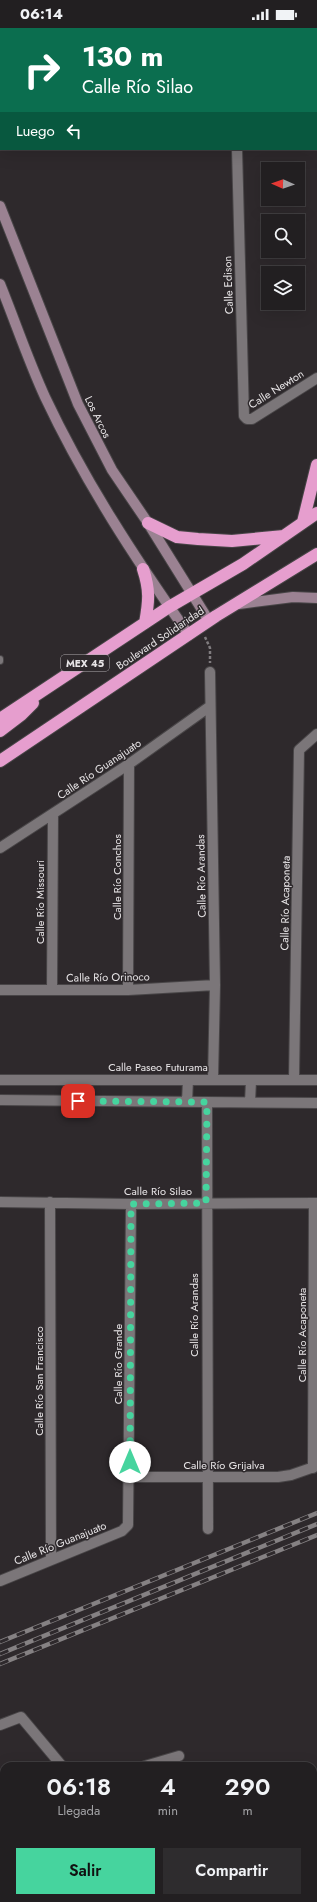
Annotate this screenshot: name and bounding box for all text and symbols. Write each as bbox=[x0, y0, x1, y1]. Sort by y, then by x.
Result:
text: 06:14 bbox=[20, 3, 63, 25]
text: 130 m bbox=[82, 36, 164, 77]
icon: right bbox=[16, 44, 68, 96]
text: Calle Río Silao bbox=[82, 74, 193, 100]
text: Luego bbox=[16, 120, 55, 142]
icon: left bbox=[63, 120, 85, 142]
north arrow bbox=[261, 162, 305, 206]
map controls bbox=[261, 162, 305, 310]
button: search bbox=[261, 214, 305, 258]
street label: Calle Edison bbox=[219, 256, 237, 314]
button: layers bbox=[261, 266, 305, 310]
street label: Calle Newton bbox=[245, 366, 307, 412]
street label: Los Arcos bbox=[81, 393, 115, 441]
street label: Boulevard Solidaridad bbox=[113, 603, 207, 673]
road number: MEX 45 bbox=[61, 655, 109, 671]
street label: Calle Río Guanajuato bbox=[54, 735, 144, 803]
street label: Calle Río Conchos bbox=[109, 833, 125, 920]
street label: Calle Río Arandas bbox=[192, 834, 210, 918]
street label: Calle Río Acaponeta bbox=[276, 856, 294, 950]
street label: Calle Río Missouri bbox=[32, 860, 48, 944]
street label: Calle Río Orinoco bbox=[66, 968, 150, 986]
street label: Calle Paseo Futurama bbox=[108, 1059, 208, 1075]
pin bbox=[61, 1084, 95, 1118]
icon: arrive bbox=[67, 1090, 89, 1112]
street label: Calle Río Silao bbox=[124, 1183, 192, 1199]
street label: Calle Río Arandas bbox=[186, 1273, 202, 1357]
street label: Calle Río Acaponeta bbox=[294, 1288, 310, 1382]
street label: Calle Río Grande bbox=[110, 1323, 126, 1404]
street label: Calle Río San Francisco bbox=[31, 1326, 47, 1436]
position arrow bbox=[109, 1441, 151, 1483]
street label: Calle Río Grijalva bbox=[183, 1457, 265, 1473]
street label: Calle Río Guanajuato bbox=[11, 1517, 109, 1569]
text: 06:18 bbox=[47, 1769, 111, 1804]
text: 4 bbox=[160, 1769, 176, 1804]
text: 290 bbox=[225, 1769, 270, 1804]
text: Llegada bbox=[57, 1801, 100, 1820]
text: min bbox=[158, 1801, 178, 1820]
text: m bbox=[242, 1801, 253, 1820]
button: Salir bbox=[16, 1848, 155, 1894]
button: Compartir bbox=[163, 1848, 301, 1894]

